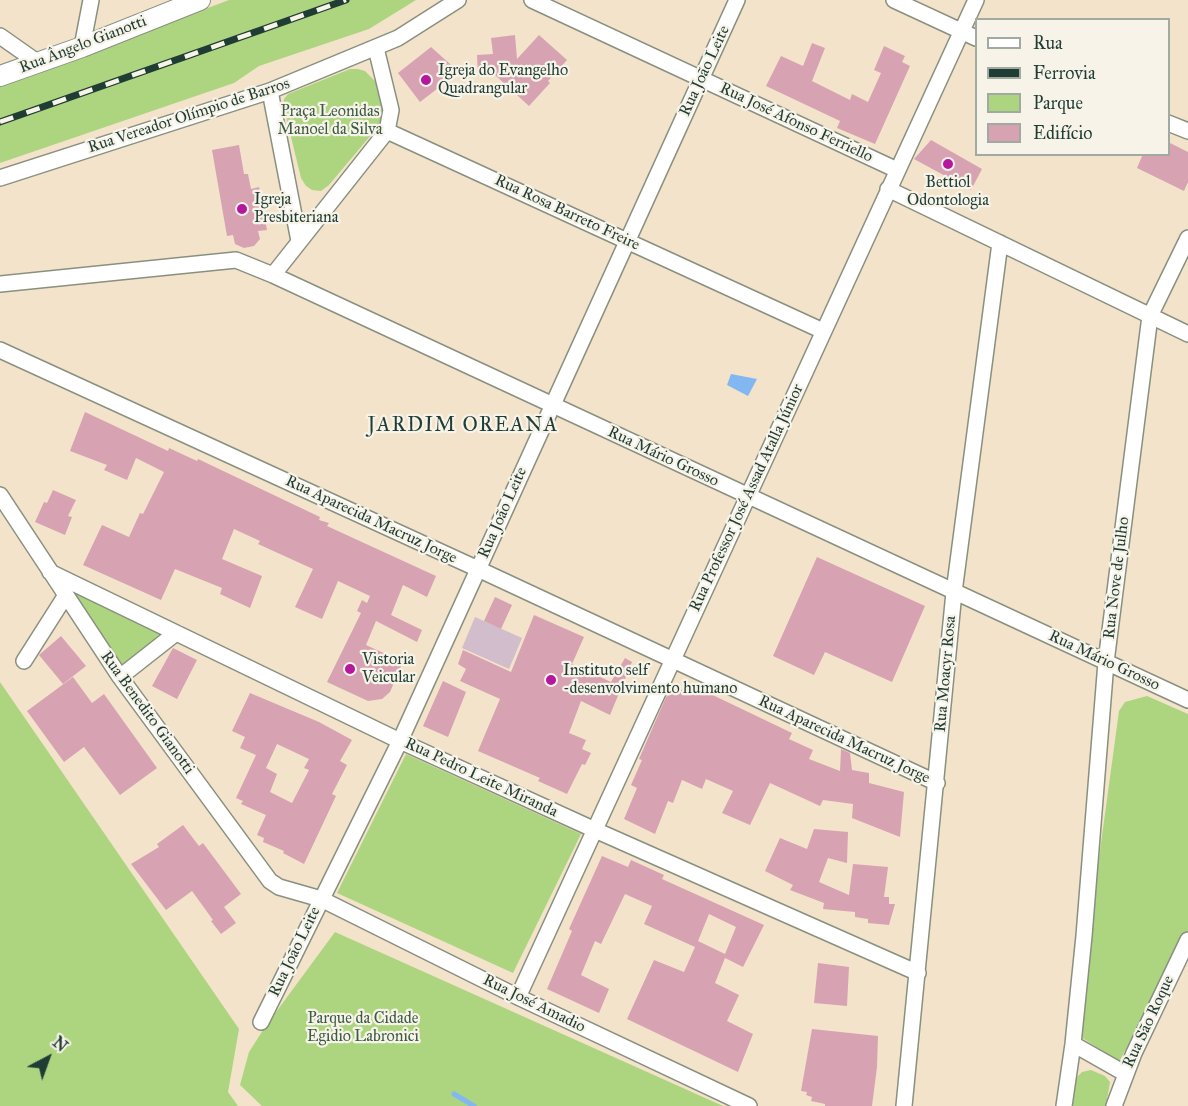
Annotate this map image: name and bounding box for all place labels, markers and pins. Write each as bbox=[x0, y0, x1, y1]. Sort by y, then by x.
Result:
place label: Igreja do Evangelho Quadrangular bbox=[438, 61, 568, 99]
marker: Igreja do Evangelho Quadrangular bbox=[419, 73, 433, 87]
marker: Bettiol Odontologia bbox=[941, 157, 955, 171]
place label: Bettiol Odontologia bbox=[907, 173, 989, 211]
place label: Igreja Presbiteriana bbox=[254, 190, 338, 228]
marker: Igreja Presbiteriana bbox=[235, 202, 249, 216]
place label: Vistoria Veicular bbox=[362, 650, 415, 688]
place label: Instituto self -desenvolvimento humano bbox=[563, 661, 737, 699]
marker: Vistoria Veicular bbox=[343, 662, 357, 676]
marker: Instituto self -desenvolvimento humano bbox=[544, 673, 558, 687]

